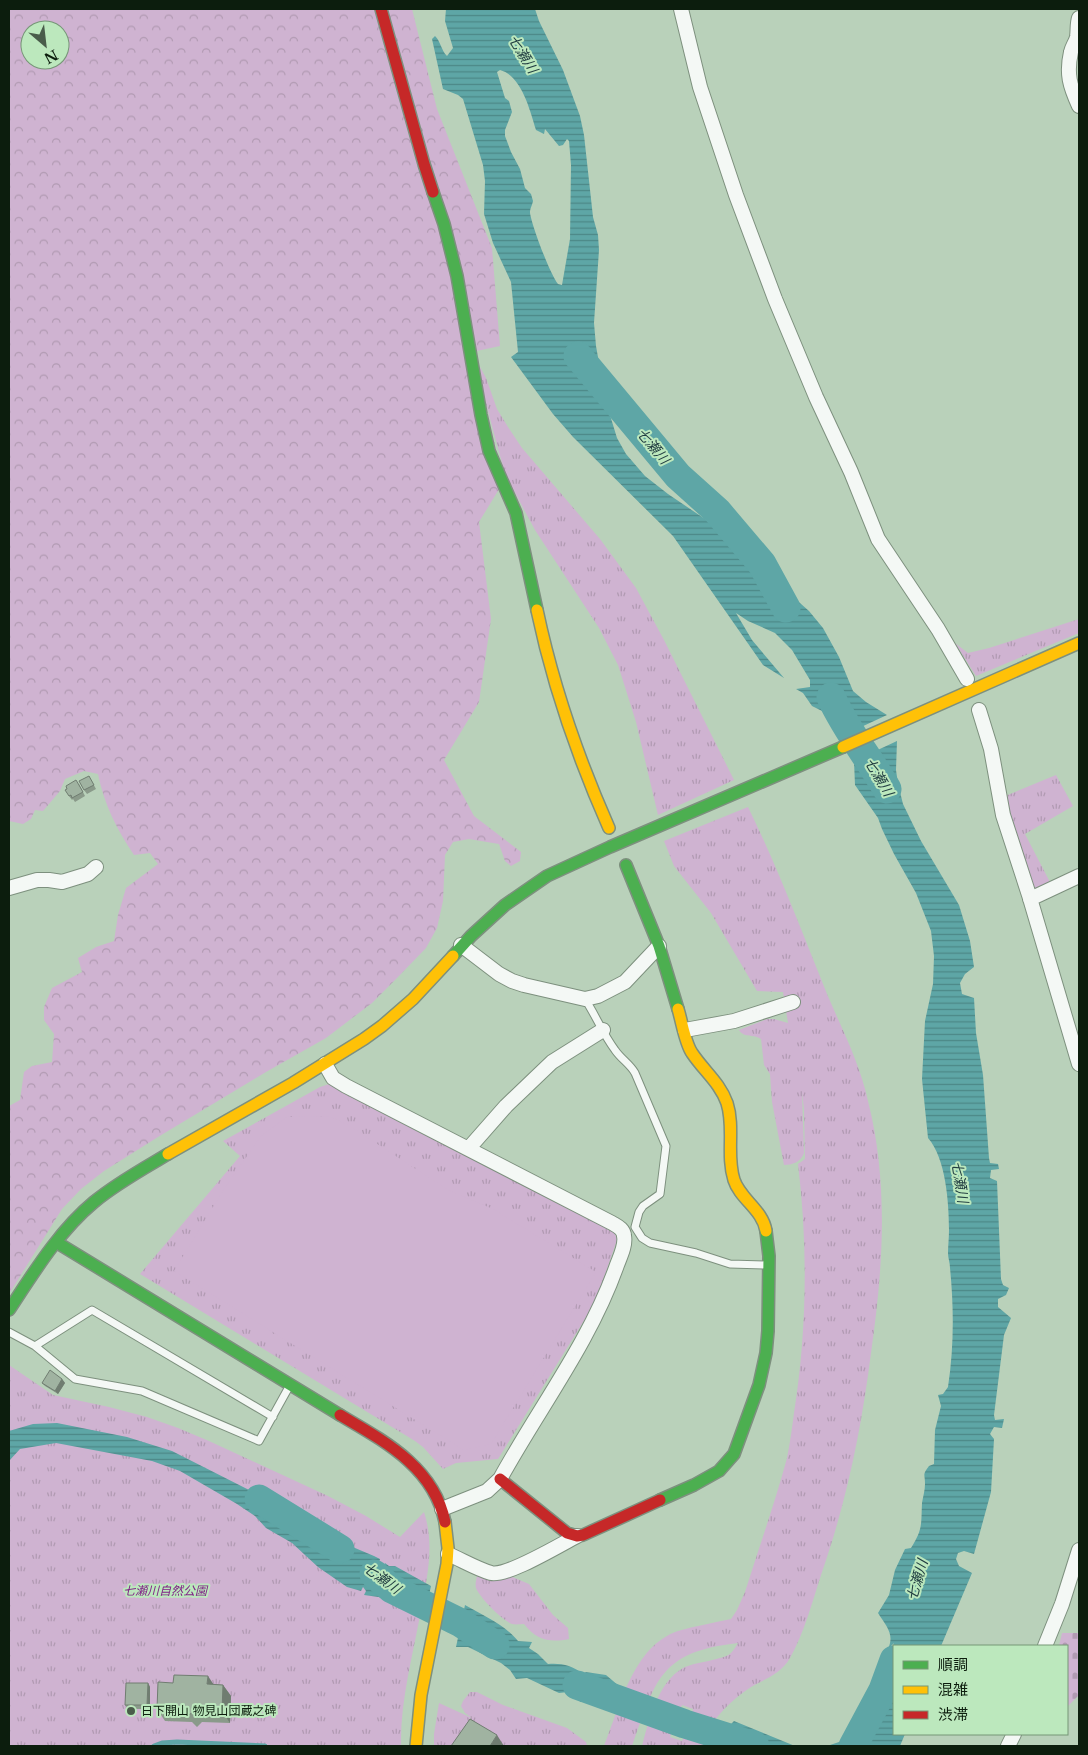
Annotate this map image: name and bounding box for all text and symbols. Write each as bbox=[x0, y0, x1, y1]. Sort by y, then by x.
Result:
north arrow bbox=[20, 20, 70, 70]
water label: 七瀬川 bbox=[504, 31, 543, 78]
text: N bbox=[41, 45, 61, 68]
water label: 七瀬川 bbox=[633, 424, 675, 469]
water label: 七瀬川 bbox=[860, 754, 899, 801]
water label: 七瀬川 bbox=[948, 1160, 972, 1206]
water label: 七瀬川 bbox=[903, 1555, 932, 1603]
water label: 七瀬川 bbox=[360, 1558, 406, 1599]
park label: 七瀬川自然公園 bbox=[123, 1583, 209, 1598]
legend bbox=[893, 1645, 1068, 1735]
text: 順調 bbox=[938, 1655, 968, 1674]
text: 混雑 bbox=[938, 1680, 968, 1699]
place label: 日下開山 物見山団蔵之碑 bbox=[141, 1703, 276, 1718]
marker: 日下開山 物見山団蔵之碑 bbox=[125, 1705, 137, 1717]
text: 渋滞 bbox=[938, 1705, 968, 1724]

